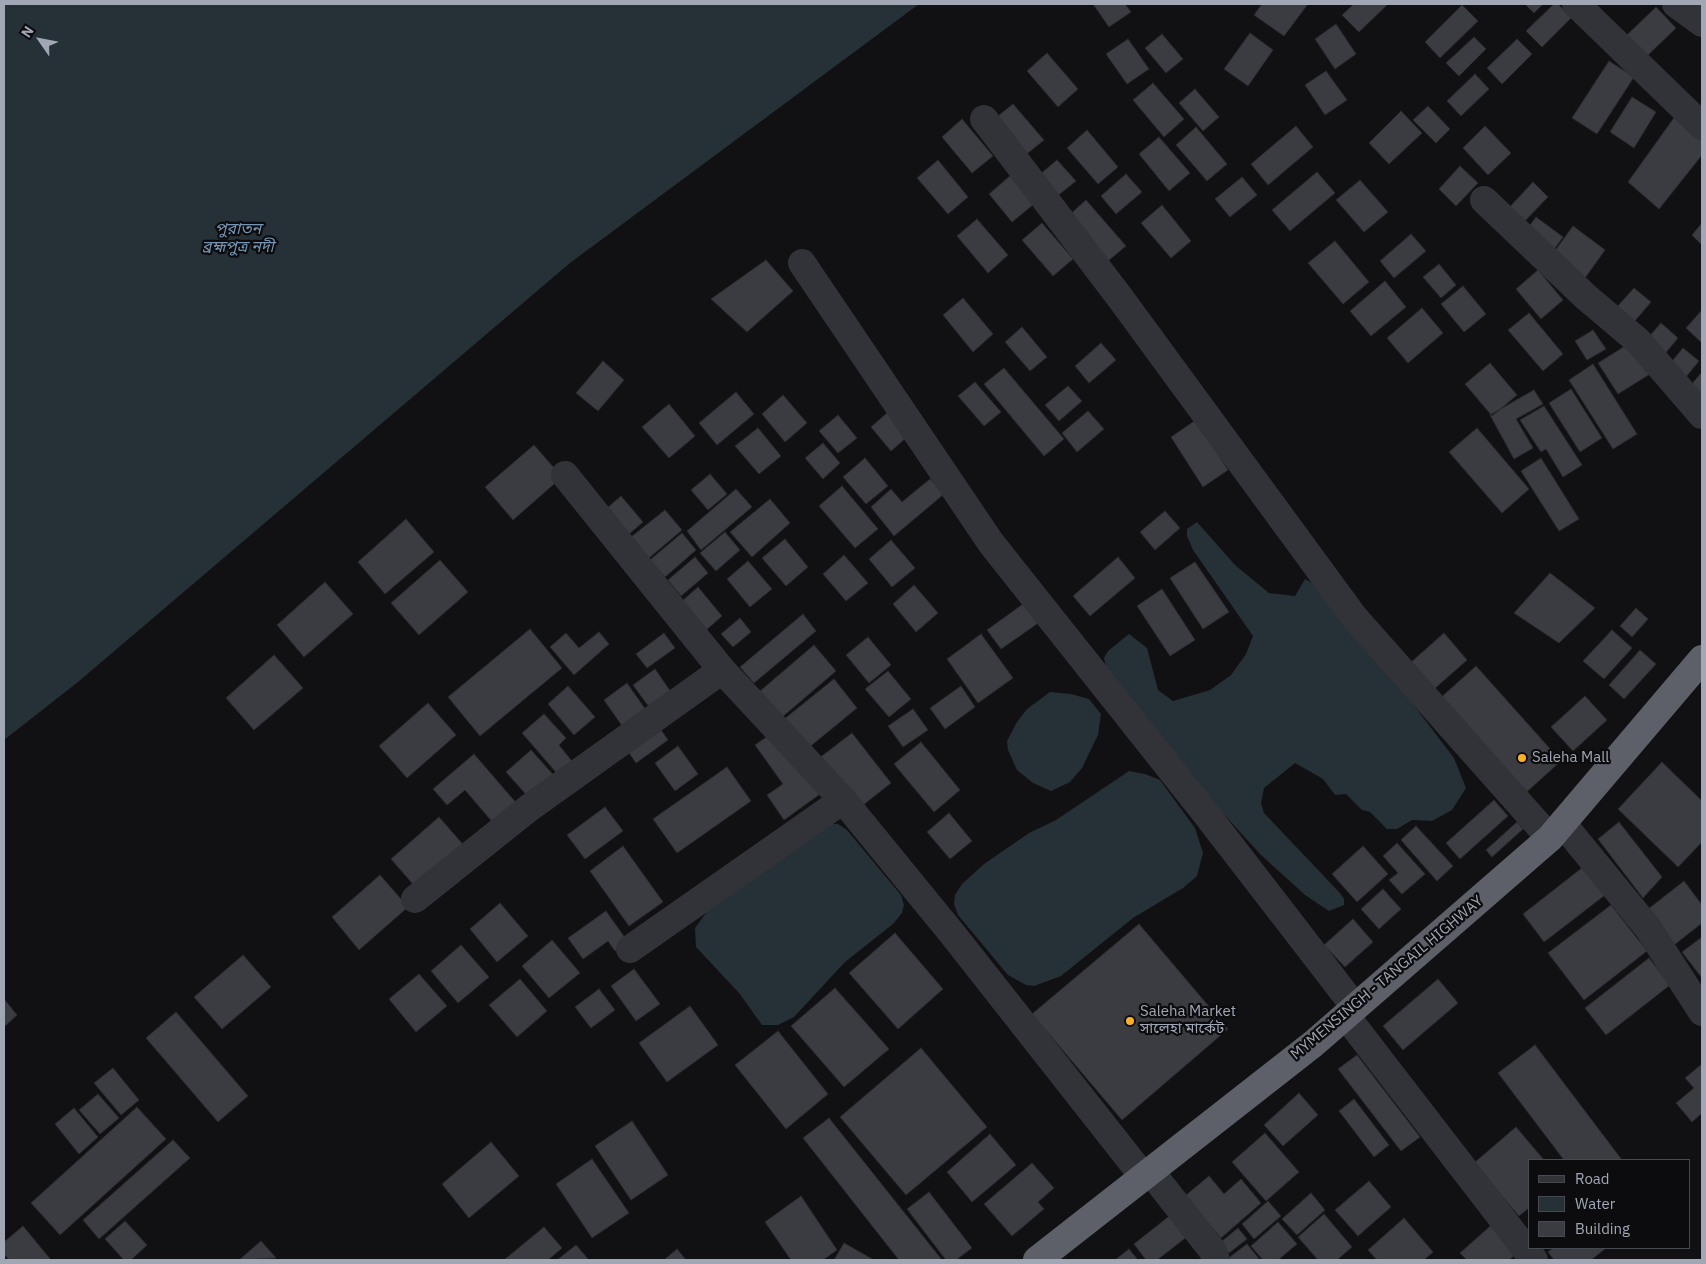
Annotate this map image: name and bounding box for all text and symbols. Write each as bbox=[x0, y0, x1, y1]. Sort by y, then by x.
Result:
north arrow bbox=[15, 15, 65, 65]
text: N bbox=[17, 23, 38, 41]
water label: পুরাতন ব্রহ্মপুত্র নদী bbox=[202, 219, 274, 257]
place label: Saleha Mall bbox=[1532, 749, 1609, 767]
marker: Saleha Mall bbox=[1516, 752, 1528, 764]
street label: MYMENSINGH - TANGAIL HIGHWAY bbox=[1287, 892, 1487, 1064]
place label: Saleha Market সালেহা মার্কেট bbox=[1140, 1003, 1236, 1038]
marker: Saleha Market সালেহা মার্কেট bbox=[1124, 1015, 1136, 1027]
legend bbox=[1528, 1159, 1691, 1249]
text: Road bbox=[1575, 1169, 1610, 1188]
text: Water bbox=[1575, 1194, 1615, 1213]
text: Building bbox=[1575, 1219, 1630, 1238]

